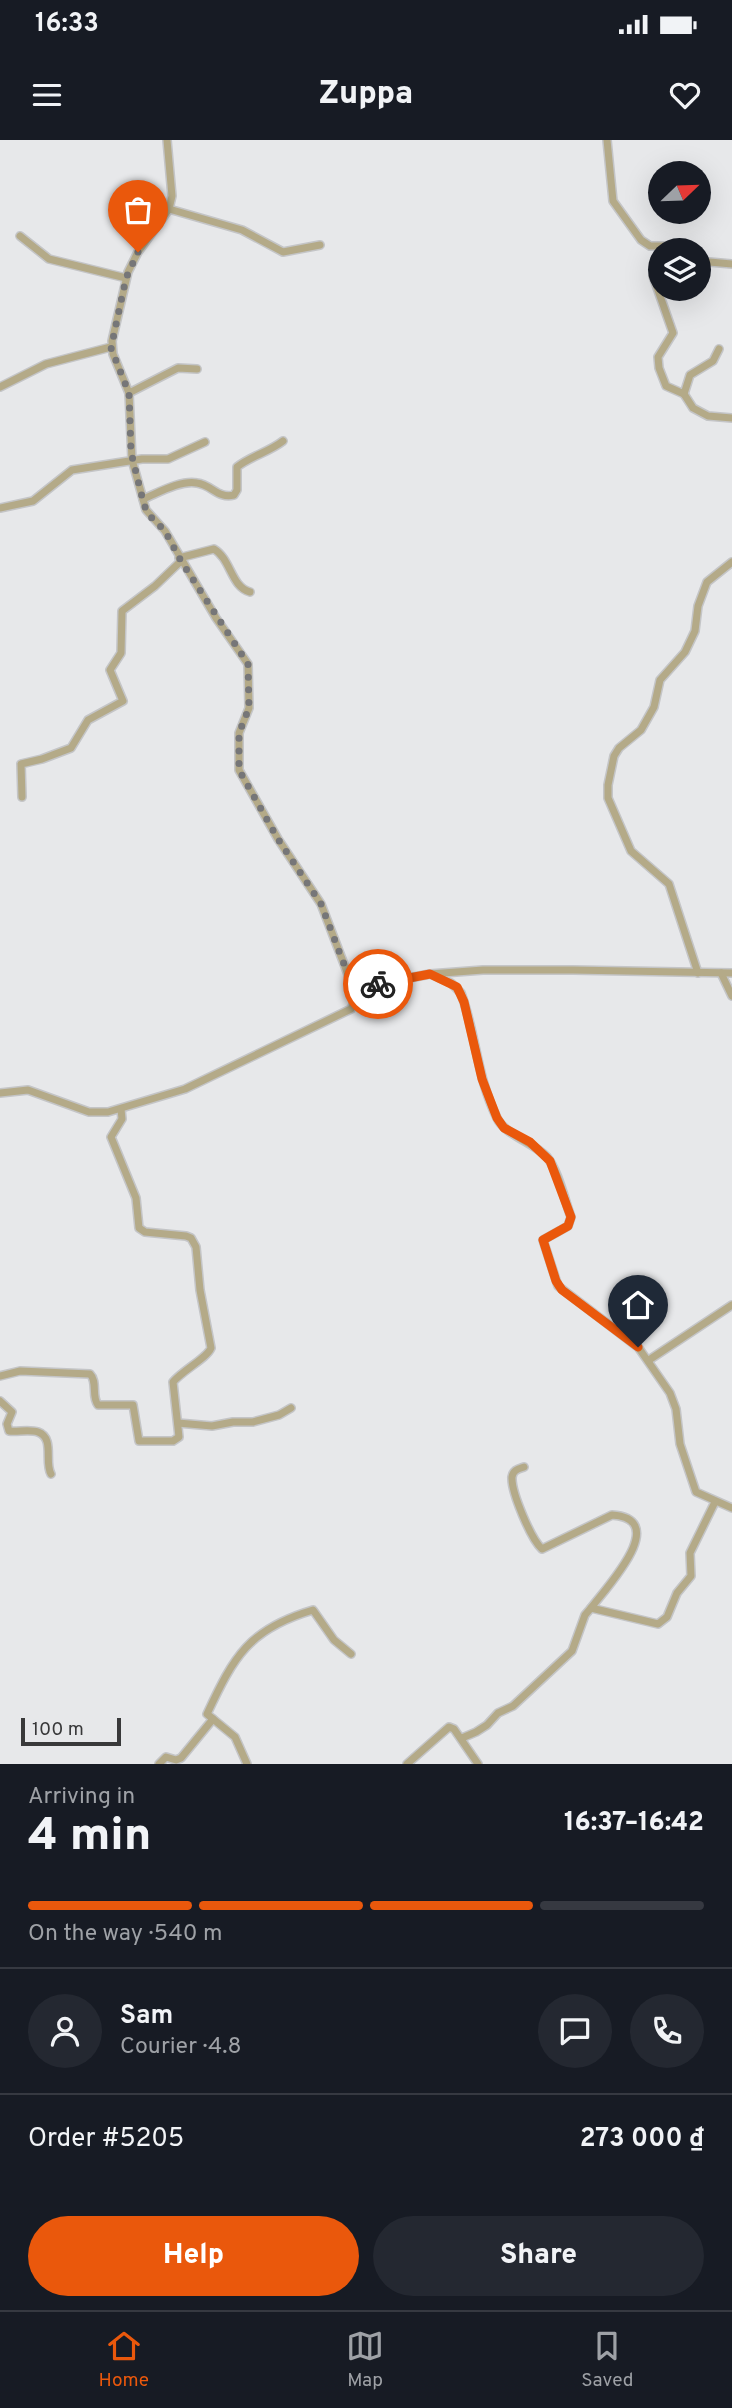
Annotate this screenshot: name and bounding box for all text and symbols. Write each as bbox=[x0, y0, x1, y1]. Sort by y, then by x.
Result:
text: 16:33 bbox=[35, 8, 99, 41]
text: Zuppa bbox=[319, 75, 413, 115]
icon: menu bbox=[28, 76, 66, 114]
icon: heart bbox=[666, 76, 704, 114]
north arrow bbox=[648, 161, 710, 224]
map controls bbox=[648, 161, 711, 301]
pin bbox=[108, 180, 168, 252]
icon: bag bbox=[119, 191, 157, 229]
button: layers bbox=[648, 238, 711, 301]
courier bbox=[343, 949, 413, 1019]
icon: bike bbox=[359, 965, 397, 1003]
pin bbox=[608, 1275, 668, 1347]
icon: home bbox=[619, 1286, 657, 1324]
scale bar bbox=[21, 1715, 121, 1747]
text: 100 m bbox=[32, 1718, 84, 1742]
text: Arriving in bbox=[28, 1783, 135, 1812]
text: 16:37–16:42 bbox=[564, 1807, 704, 1840]
text: 4 min bbox=[28, 1808, 152, 1867]
text: On the way · 540 m bbox=[28, 1920, 222, 1949]
button: person bbox=[28, 1994, 102, 2068]
button: chat bbox=[538, 1994, 612, 2068]
button: phone bbox=[630, 1994, 704, 2068]
text: Sam bbox=[120, 2000, 173, 2033]
text: Courier · 4.8 bbox=[120, 2033, 241, 2062]
text: Order #5205 bbox=[28, 2123, 184, 2156]
text: 273 000 ₫ bbox=[580, 2123, 704, 2156]
button: Help bbox=[28, 2216, 359, 2296]
button: Share bbox=[373, 2216, 704, 2296]
tab: Home bbox=[99, 2327, 149, 2393]
tab: Map bbox=[346, 2327, 384, 2393]
tab: Saved bbox=[581, 2327, 633, 2393]

